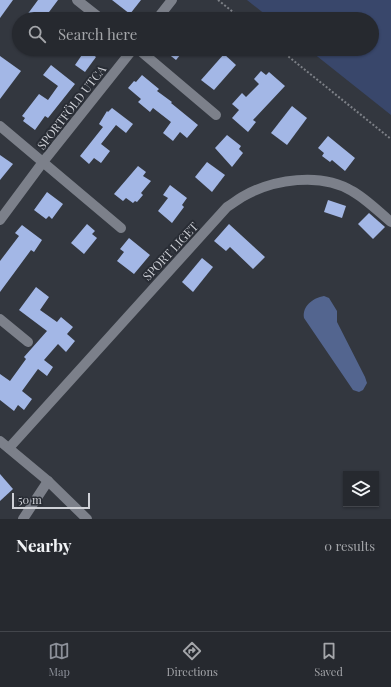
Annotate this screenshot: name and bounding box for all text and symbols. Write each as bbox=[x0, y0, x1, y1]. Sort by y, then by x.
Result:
search box bbox=[12, 12, 379, 56]
icon: search bbox=[26, 23, 48, 45]
text: Search here bbox=[58, 24, 137, 44]
street label: SPORTFÖLD UTCA bbox=[33, 61, 109, 153]
street label: SPORT LIGET bbox=[139, 218, 202, 284]
map controls bbox=[343, 471, 379, 507]
button: layers bbox=[343, 471, 379, 507]
scale bar bbox=[12, 491, 90, 510]
text: 50 m bbox=[18, 492, 42, 507]
text: Nearby bbox=[16, 534, 71, 556]
text: 0 results bbox=[324, 537, 375, 554]
tab: Map bbox=[48, 640, 70, 679]
tab: Directions bbox=[166, 640, 218, 679]
tab: Saved bbox=[314, 640, 343, 679]

